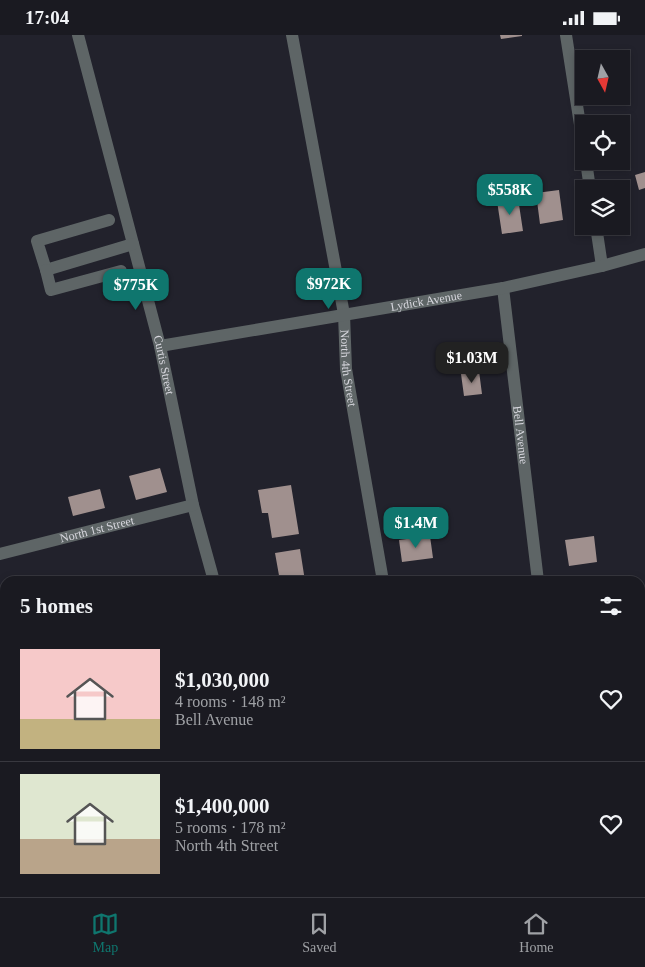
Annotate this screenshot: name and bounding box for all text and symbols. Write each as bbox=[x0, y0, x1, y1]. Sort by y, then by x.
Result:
text: 17:04 bbox=[25, 7, 69, 28]
north arrow bbox=[575, 50, 630, 105]
map controls bbox=[575, 50, 630, 235]
button: locate bbox=[575, 115, 630, 170]
pin: $558K bbox=[475, 173, 545, 216]
button: layers bbox=[575, 180, 630, 235]
text: $558K bbox=[488, 181, 532, 198]
pin: $972K bbox=[294, 267, 364, 310]
pin: $775K bbox=[101, 269, 171, 311]
text: $972K bbox=[307, 275, 351, 292]
text: $775K bbox=[114, 276, 158, 293]
street label: Lydick Avenue bbox=[389, 288, 463, 314]
street label: North 4th Street bbox=[338, 329, 360, 408]
street label: Curtis Street bbox=[150, 334, 177, 397]
pin: $1.03M bbox=[431, 341, 513, 384]
text: $1.03M bbox=[446, 349, 498, 366]
street label: Bell Avenue bbox=[510, 405, 531, 465]
pin: $1.4M bbox=[381, 507, 451, 549]
street label: North 1st Street bbox=[58, 513, 136, 546]
text: $1.4M bbox=[394, 514, 438, 531]
icon: filters bbox=[597, 592, 625, 620]
text: 5 homes bbox=[20, 594, 93, 618]
text: $1,030,000 bbox=[175, 668, 270, 692]
icon: home bbox=[60, 669, 120, 729]
icon: heart bbox=[597, 685, 625, 713]
text: 4 rooms · 148 m² bbox=[175, 693, 286, 710]
text: Bell Avenue bbox=[175, 711, 253, 728]
icon: home bbox=[60, 794, 120, 854]
text: $1,400,000 bbox=[175, 794, 270, 818]
icon: heart bbox=[597, 810, 625, 838]
text: 5 rooms · 178 m² bbox=[175, 819, 286, 836]
text: North 4th Street bbox=[175, 837, 278, 854]
tab: Map bbox=[91, 910, 119, 956]
tab: Saved bbox=[302, 910, 336, 956]
tab: Home bbox=[519, 910, 554, 956]

